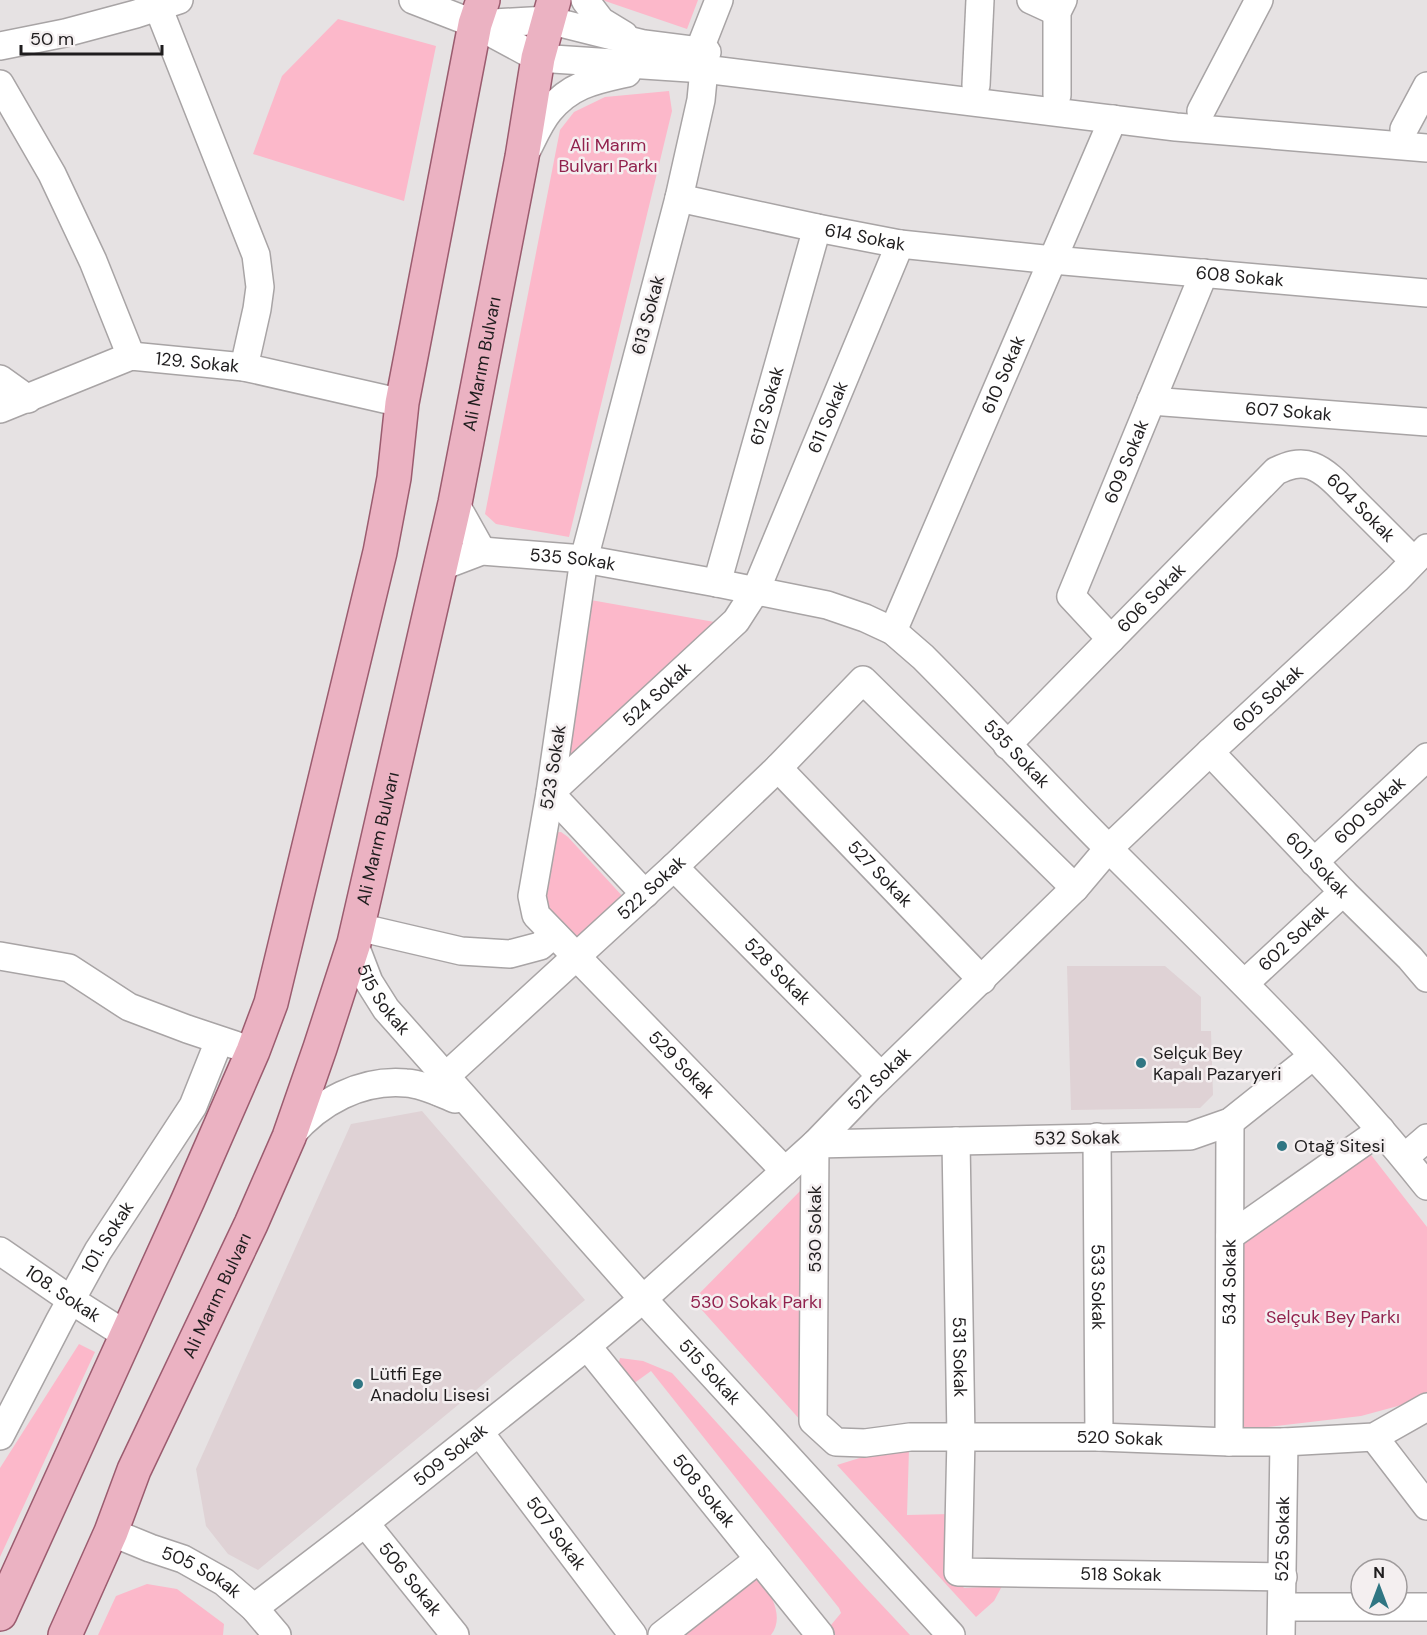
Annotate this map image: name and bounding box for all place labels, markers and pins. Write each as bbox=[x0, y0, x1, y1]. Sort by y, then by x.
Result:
place label: Selçuk Bey Kapalı Pazaryeri bbox=[1153, 1041, 1282, 1086]
marker: Selçuk Bey Kapalı Pazaryeri bbox=[1134, 1056, 1148, 1070]
place label: Otağ Sitesi bbox=[1294, 1134, 1385, 1158]
marker: Otağ Sitesi bbox=[1275, 1139, 1289, 1153]
place label: Lütfi Ege Anadolu Lisesi bbox=[370, 1362, 490, 1407]
marker: Lütfi Ege Anadolu Lisesi bbox=[351, 1377, 365, 1391]

